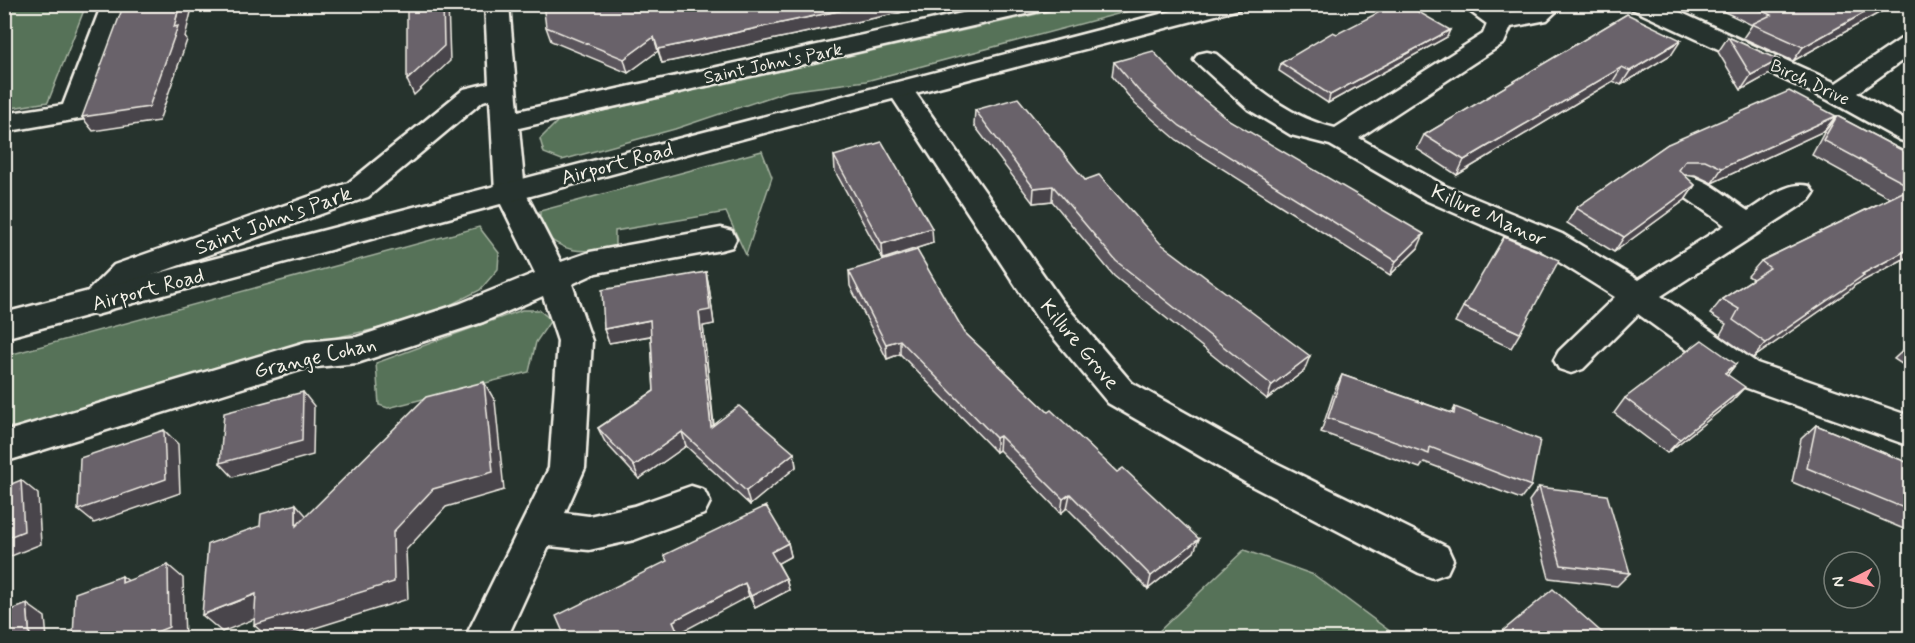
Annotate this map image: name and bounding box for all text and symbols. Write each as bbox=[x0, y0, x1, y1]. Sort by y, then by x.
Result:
street label: Saint John's Park bbox=[702, 38, 845, 90]
street label: Birch Drive bbox=[1766, 54, 1853, 112]
street label: Airport Road bbox=[558, 136, 676, 192]
street label: Killure Manor bbox=[1426, 178, 1551, 254]
street label: Saint John's Park bbox=[191, 180, 356, 262]
street label: Airport Road bbox=[89, 262, 207, 318]
street label: Killure Grove bbox=[1033, 293, 1125, 396]
street label: Grange Cohan bbox=[251, 330, 379, 386]
north arrow bbox=[1822, 550, 1882, 610]
text: N bbox=[1828, 575, 1850, 588]

